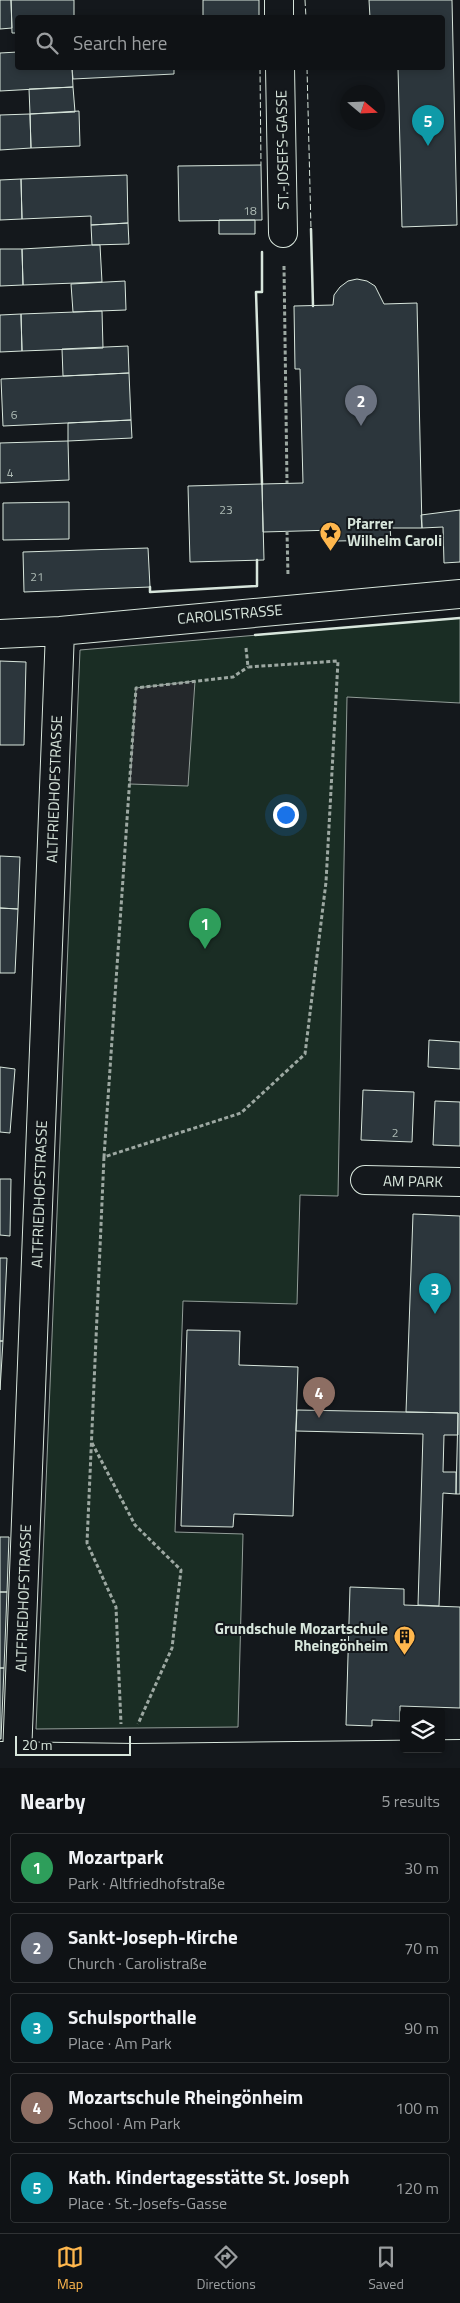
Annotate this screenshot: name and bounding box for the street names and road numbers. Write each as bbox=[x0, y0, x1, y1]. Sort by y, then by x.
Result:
street label: ST.-JOSEFS-GASSE bbox=[269, 90, 295, 210]
street label: CAROLISTRASSE bbox=[176, 598, 284, 630]
street label: ALTFRIEDHOFSTRASSE bbox=[40, 715, 68, 863]
street label: ALTFRIEDHOFSTRASSE bbox=[25, 1120, 53, 1268]
street label: AM PARK bbox=[383, 1169, 444, 1193]
street label: ALTFRIEDHOFSTRASSE bbox=[9, 1524, 37, 1672]

